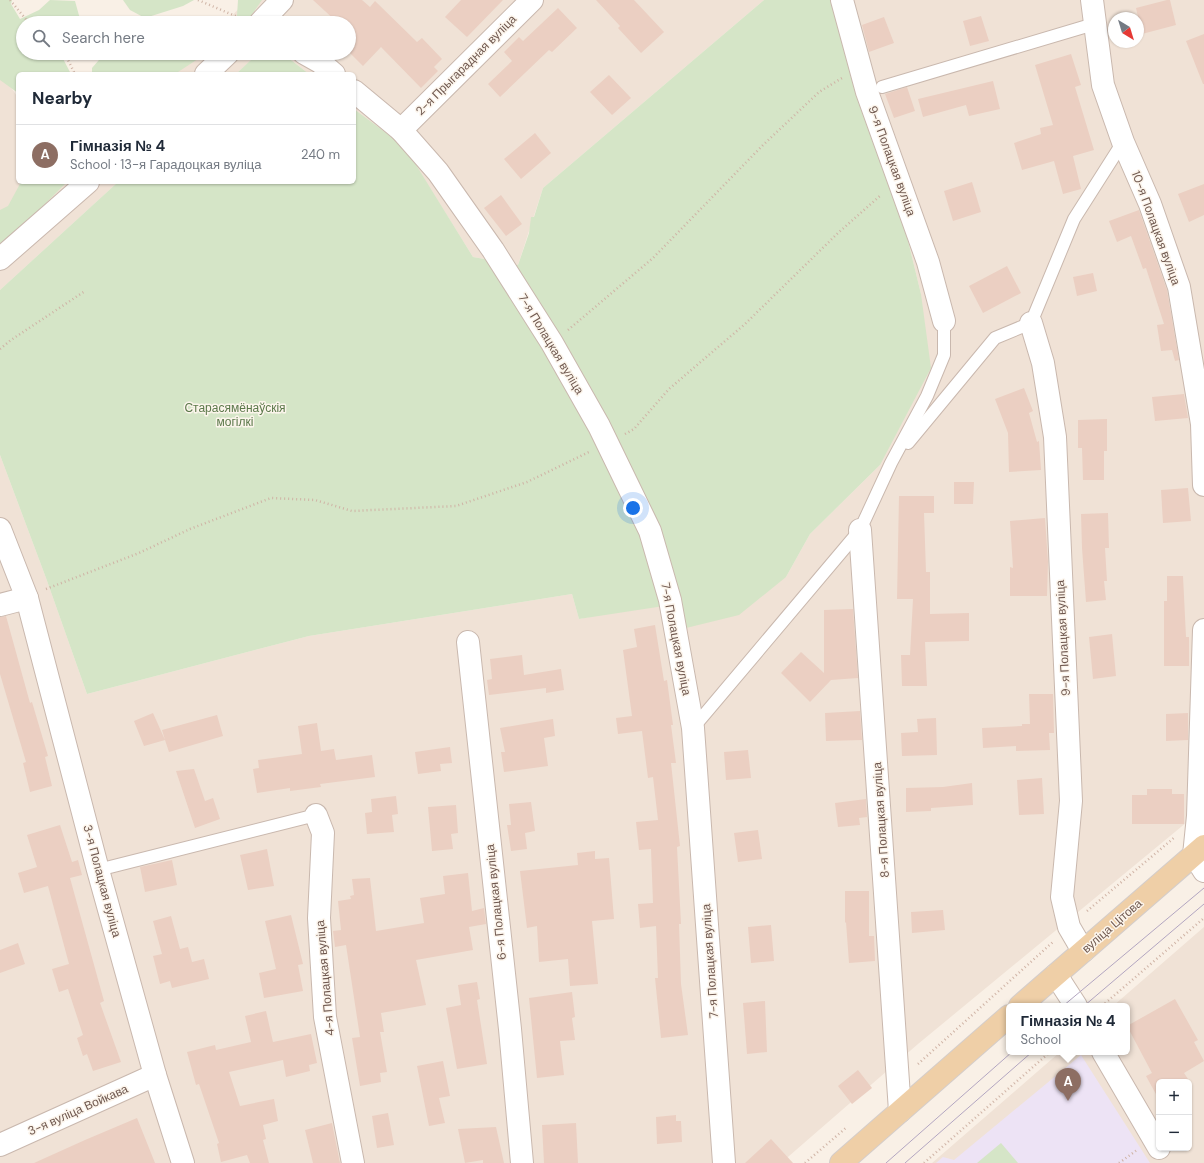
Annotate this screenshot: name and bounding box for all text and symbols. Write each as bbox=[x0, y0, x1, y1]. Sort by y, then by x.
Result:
street label: 2-я Прыгарадная вуліца bbox=[412, 11, 520, 119]
north arrow bbox=[1108, 12, 1144, 48]
search box bbox=[16, 16, 356, 60]
icon: search bbox=[30, 27, 52, 49]
text: Search here bbox=[62, 28, 145, 48]
text: Nearby bbox=[32, 87, 92, 109]
street label: 9-я Полацкая вуліца bbox=[865, 104, 920, 219]
text: Гімназія № 4 bbox=[70, 136, 165, 156]
text: A bbox=[40, 146, 50, 163]
text: 240 m bbox=[301, 146, 340, 163]
text: School · 13-я Гарадоцкая вуліца bbox=[70, 156, 261, 173]
street label: 10-я Полацкая вуліца bbox=[1128, 169, 1184, 288]
street label: 7-я Полацкая вуліца bbox=[515, 291, 588, 398]
park label: Старасямёнаўскія могілкі bbox=[184, 400, 286, 430]
your location bbox=[623, 498, 643, 518]
street label: 9-я Полацкая вуліца bbox=[1052, 579, 1074, 696]
street label: 7-я Полацкая вуліца bbox=[657, 581, 695, 697]
street label: 8-я Полацкая вуліца bbox=[869, 761, 893, 878]
street label: 3-я Полацкая вуліца bbox=[79, 823, 125, 939]
street label: 6-я Полацкая вуліца bbox=[482, 843, 510, 961]
street label: вуліца Цітова bbox=[1079, 895, 1146, 957]
street label: 7-я Полацкая вуліца bbox=[698, 903, 722, 1019]
street label: 4-я Полацкая вуліца bbox=[312, 919, 338, 1036]
popup bbox=[1006, 1003, 1130, 1055]
text: Гімназія № 4 bbox=[1020, 1011, 1116, 1031]
text: School bbox=[1020, 1031, 1061, 1048]
pin: A bbox=[1055, 1068, 1081, 1101]
map controls bbox=[1156, 1079, 1192, 1151]
button: + bbox=[1156, 1079, 1192, 1115]
street label: 3-я вуліца Войкава bbox=[25, 1081, 131, 1139]
button: − bbox=[1156, 1115, 1192, 1151]

